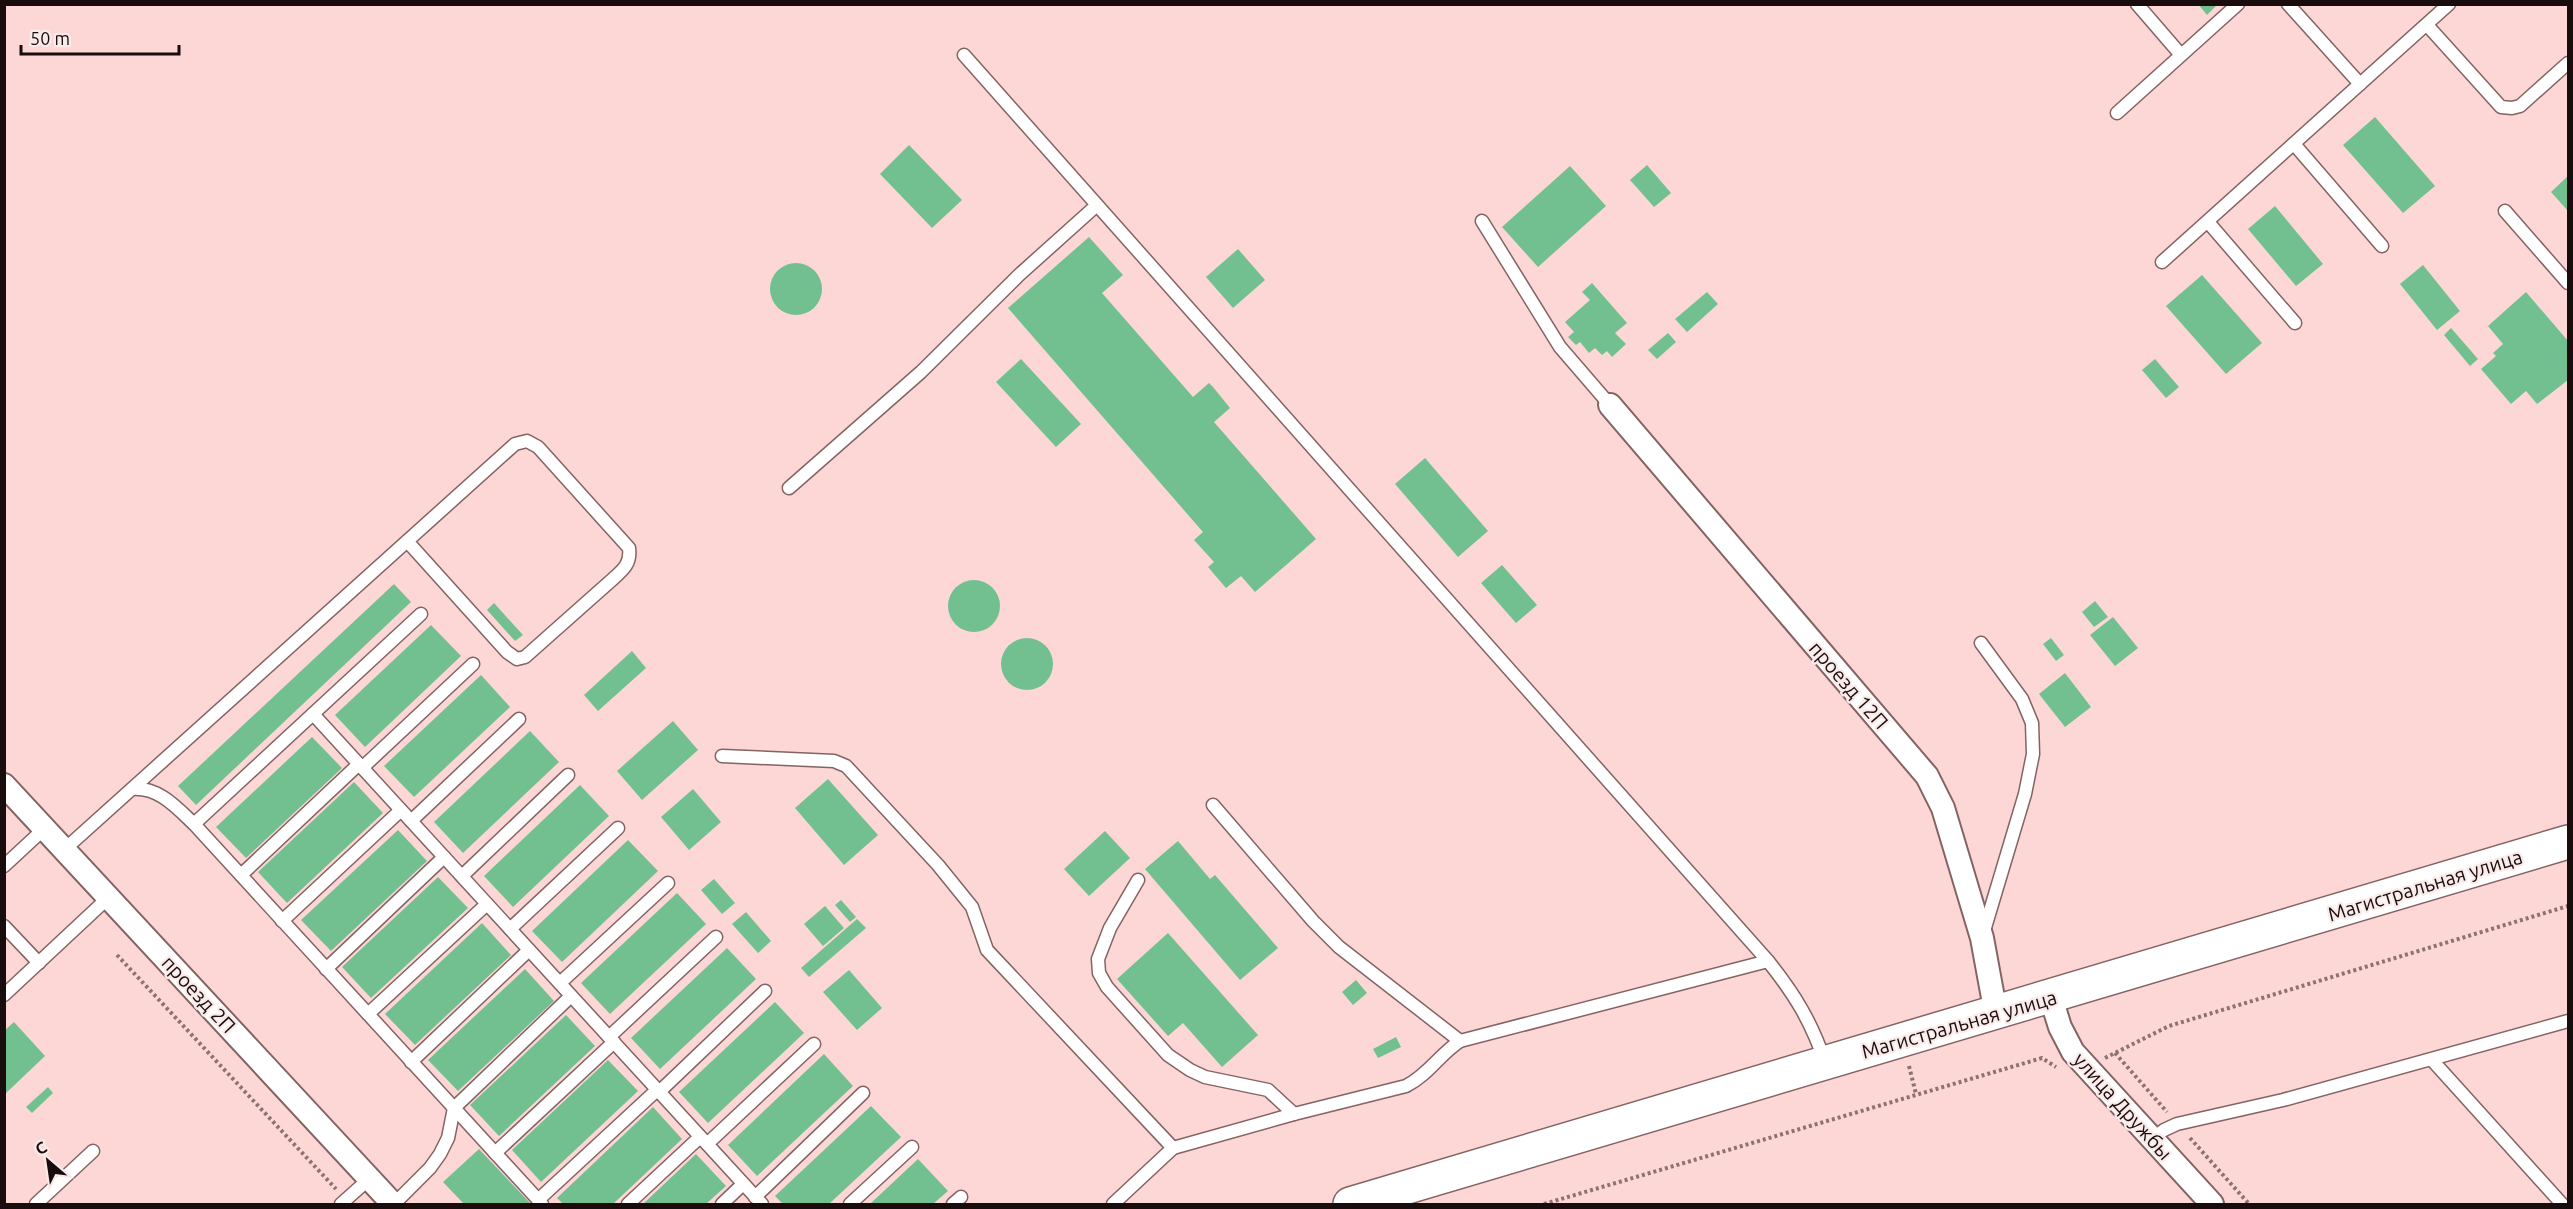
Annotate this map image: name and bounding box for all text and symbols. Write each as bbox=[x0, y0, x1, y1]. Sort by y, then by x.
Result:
scale bar bbox=[21, 18, 178, 56]
text: 50 m bbox=[30, 28, 70, 48]
street label: проезд 12П bbox=[1805, 637, 1893, 733]
street label: Магистральная улица bbox=[2325, 844, 2525, 926]
street label: проезд 2П bbox=[158, 951, 240, 1037]
street label: Магистральная улица bbox=[1859, 985, 2059, 1063]
street label: улица Дружбы bbox=[2069, 1048, 2177, 1164]
north arrow bbox=[18, 1131, 78, 1191]
text: С bbox=[32, 1138, 50, 1158]

